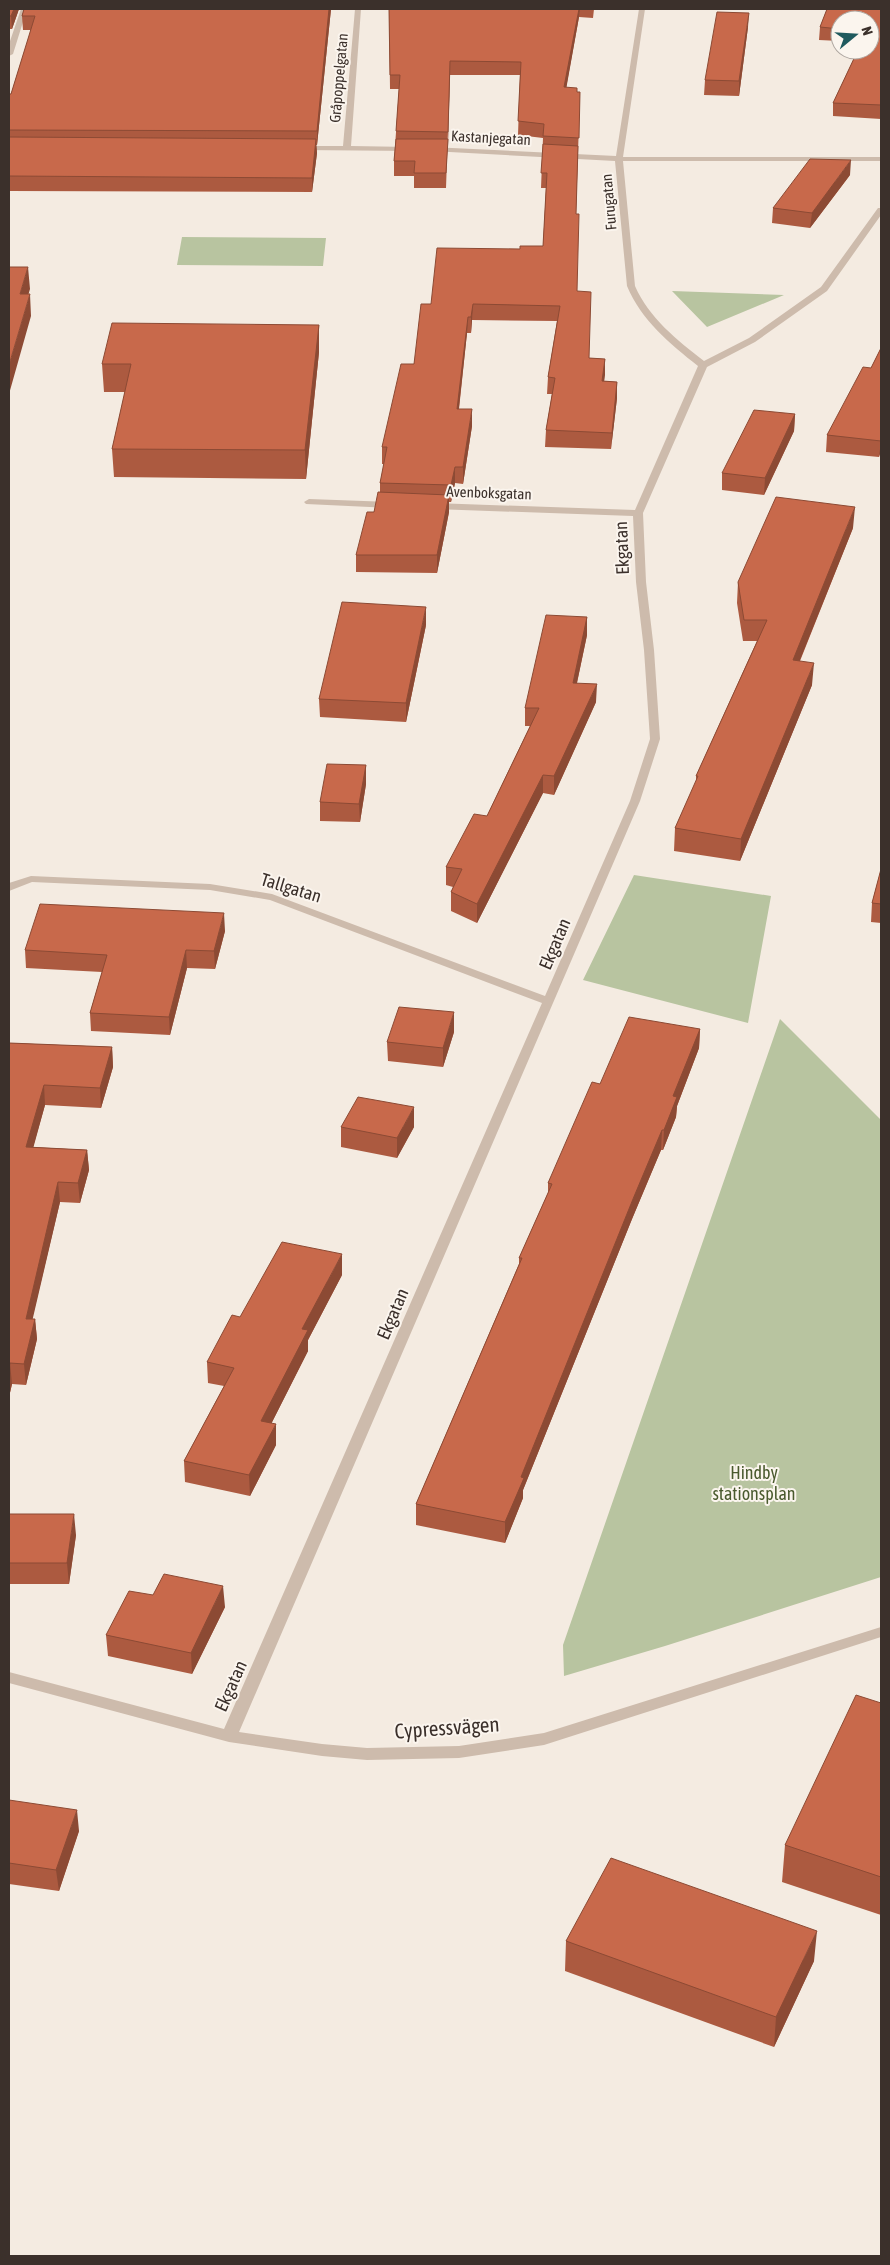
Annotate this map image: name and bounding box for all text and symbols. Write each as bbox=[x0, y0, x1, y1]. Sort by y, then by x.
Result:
north arrow bbox=[830, 10, 880, 60]
text: N bbox=[858, 25, 876, 37]
street label: Gråpoppelgatan bbox=[326, 33, 351, 123]
street label: Kastanjegatan bbox=[451, 127, 531, 148]
street label: Furugatan bbox=[598, 173, 619, 231]
street label: Avenboksgatan bbox=[446, 483, 532, 502]
street label: Ekgatan bbox=[610, 521, 633, 575]
street label: Tallgatan bbox=[258, 868, 324, 907]
street label: Ekgatan bbox=[534, 915, 575, 973]
street label: Ekgatan bbox=[372, 1285, 413, 1343]
park label: Hindby stationsplan bbox=[712, 1462, 796, 1504]
street label: Ekgatan bbox=[210, 1657, 251, 1715]
street label: Cypressvägen bbox=[394, 1711, 500, 1743]

